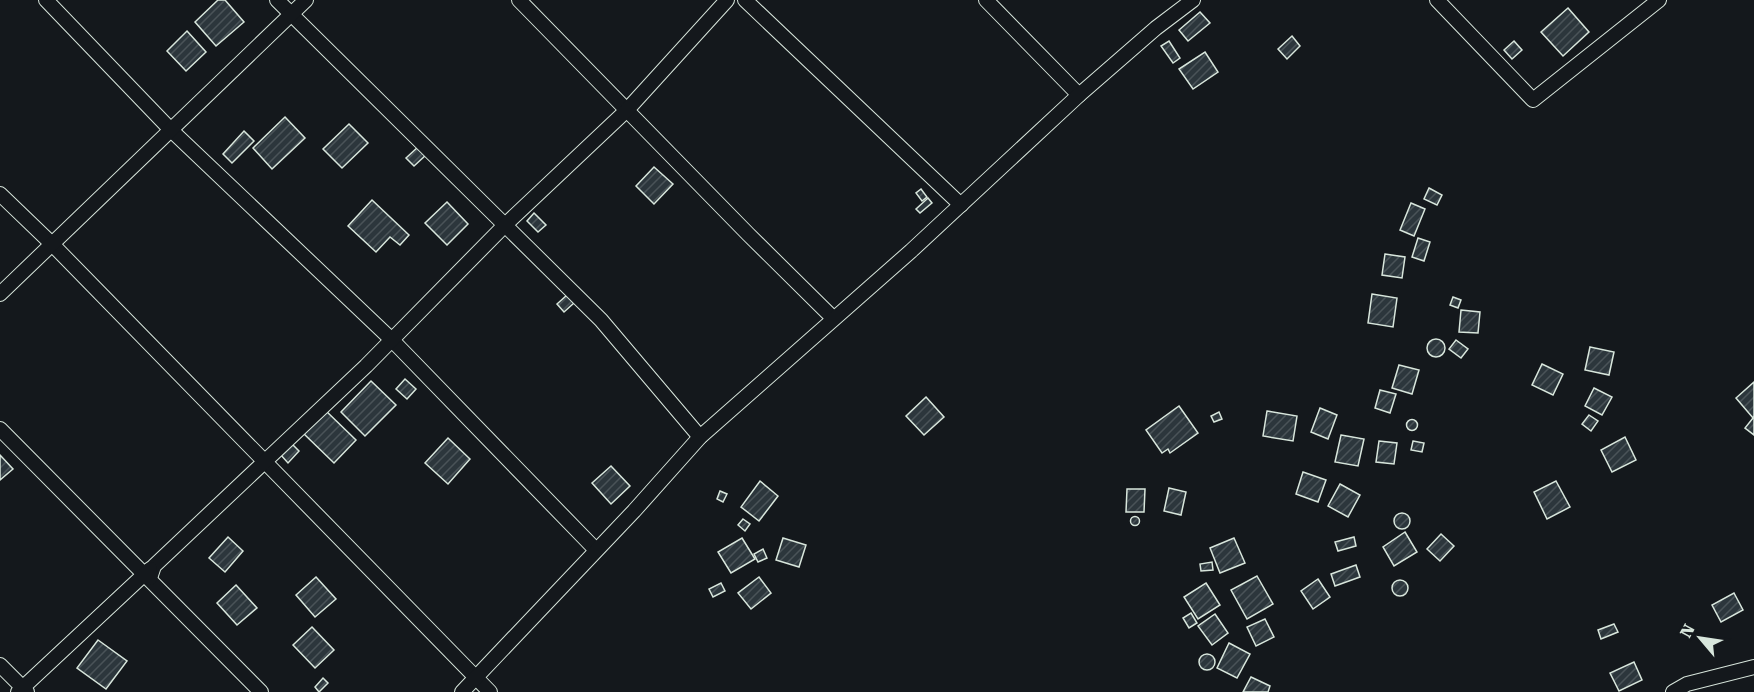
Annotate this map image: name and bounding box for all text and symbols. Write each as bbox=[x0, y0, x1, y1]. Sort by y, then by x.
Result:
north arrow bbox=[1670, 608, 1730, 668]
text: N bbox=[1676, 621, 1699, 641]

